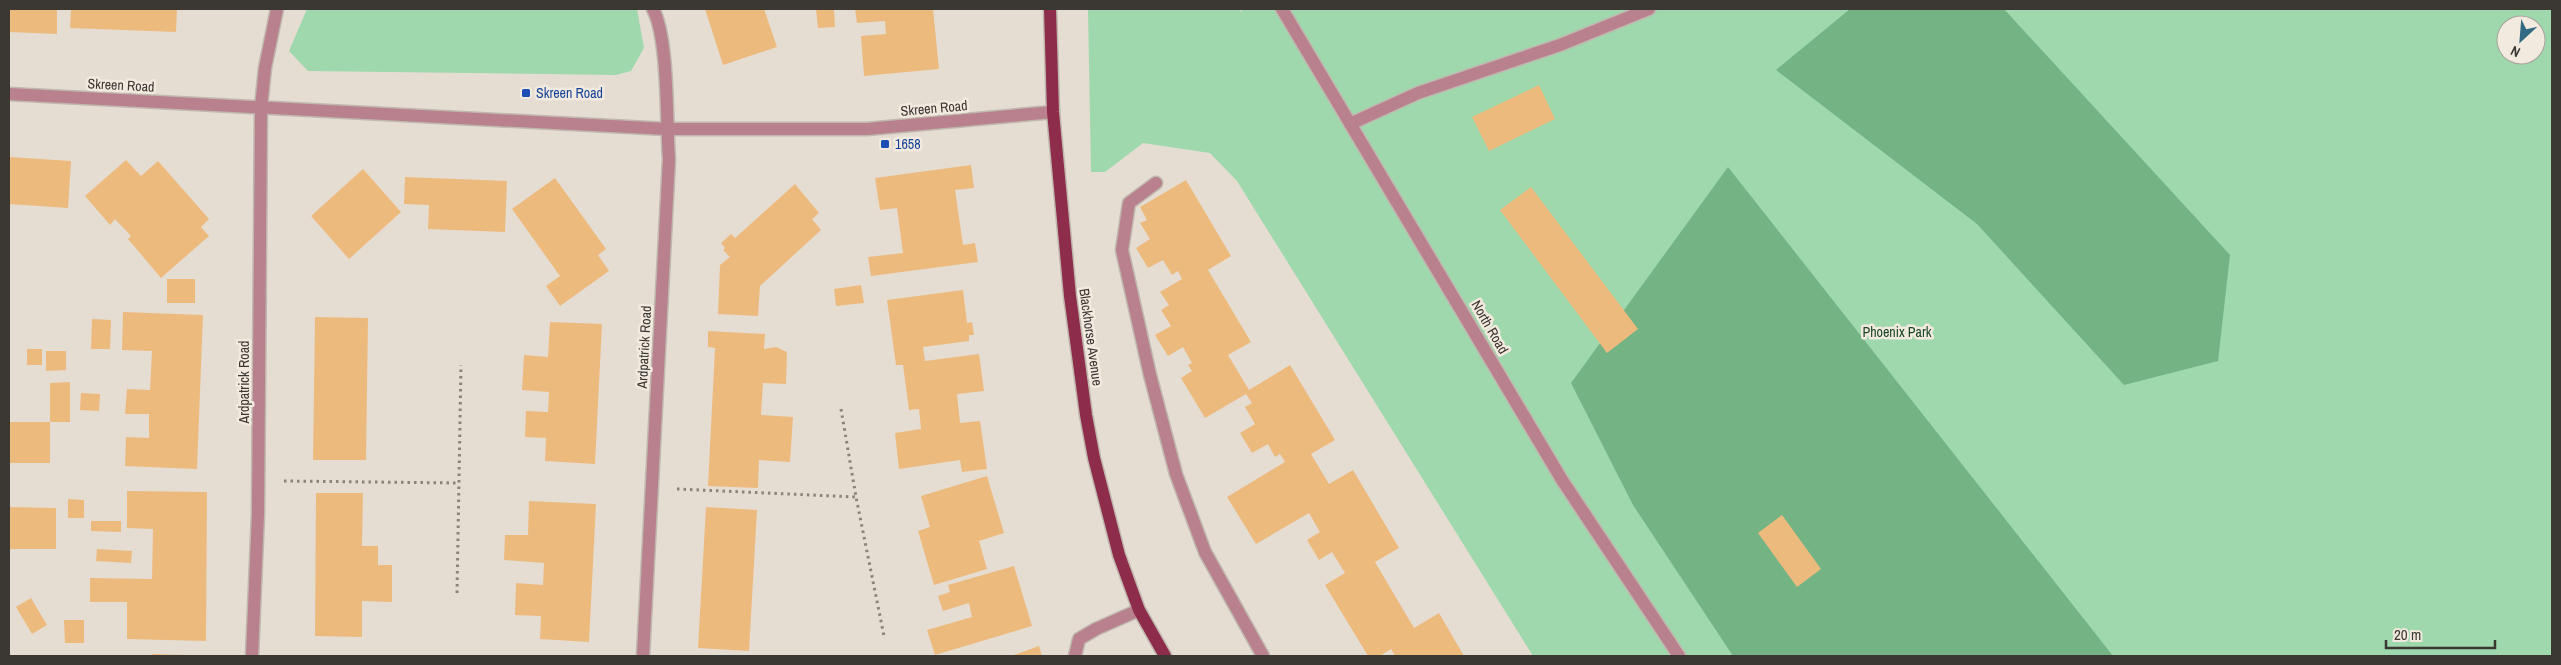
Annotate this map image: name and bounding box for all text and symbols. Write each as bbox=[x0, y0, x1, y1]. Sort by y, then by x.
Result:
north arrow bbox=[2496, 15, 2546, 65]
text: N bbox=[2508, 42, 2523, 62]
street label: Skreen Road bbox=[87, 74, 155, 96]
place label: Skreen Road bbox=[536, 84, 603, 102]
marker: Skreen Road bbox=[520, 87, 532, 99]
street label: Skreen Road bbox=[900, 96, 968, 120]
place label: 1658 bbox=[895, 135, 921, 153]
marker: 1658 bbox=[879, 138, 891, 150]
street label: Blackhorse Avenue bbox=[1075, 287, 1107, 387]
street label: North Road bbox=[1468, 297, 1512, 357]
street label: Ardpatrick Road bbox=[633, 305, 655, 390]
park label: Phoenix Park bbox=[1863, 323, 1932, 341]
street label: Ardpatrick Road bbox=[235, 341, 253, 424]
scale bar bbox=[2386, 618, 2495, 650]
text: 20 m bbox=[2394, 624, 2421, 645]

